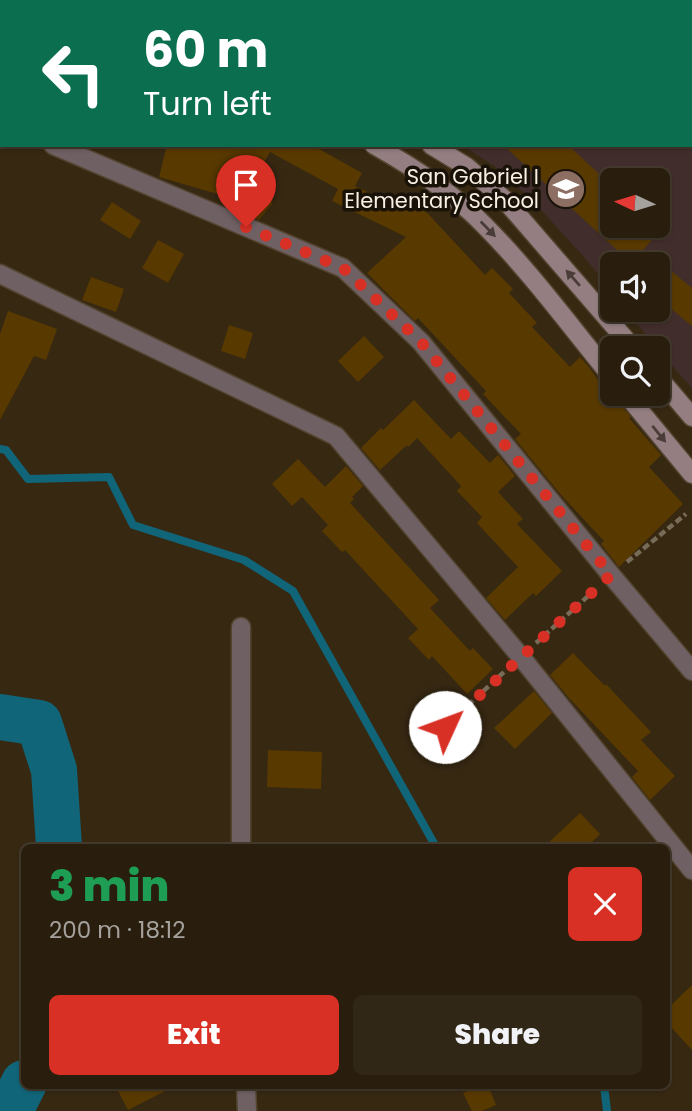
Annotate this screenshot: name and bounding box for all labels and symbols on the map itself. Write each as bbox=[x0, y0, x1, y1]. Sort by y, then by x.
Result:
pin bbox=[216, 155, 276, 227]
place label: San Gabriel I Elementary School bbox=[344, 162, 539, 215]
school or university icon: San Gabriel I Elementary School bbox=[545, 168, 587, 210]
north arrow bbox=[600, 168, 670, 238]
one-way arrow bbox=[479, 220, 495, 237]
one-way arrow bbox=[565, 269, 581, 287]
one-way arrow bbox=[651, 425, 666, 442]
position arrow bbox=[408, 690, 482, 764]

